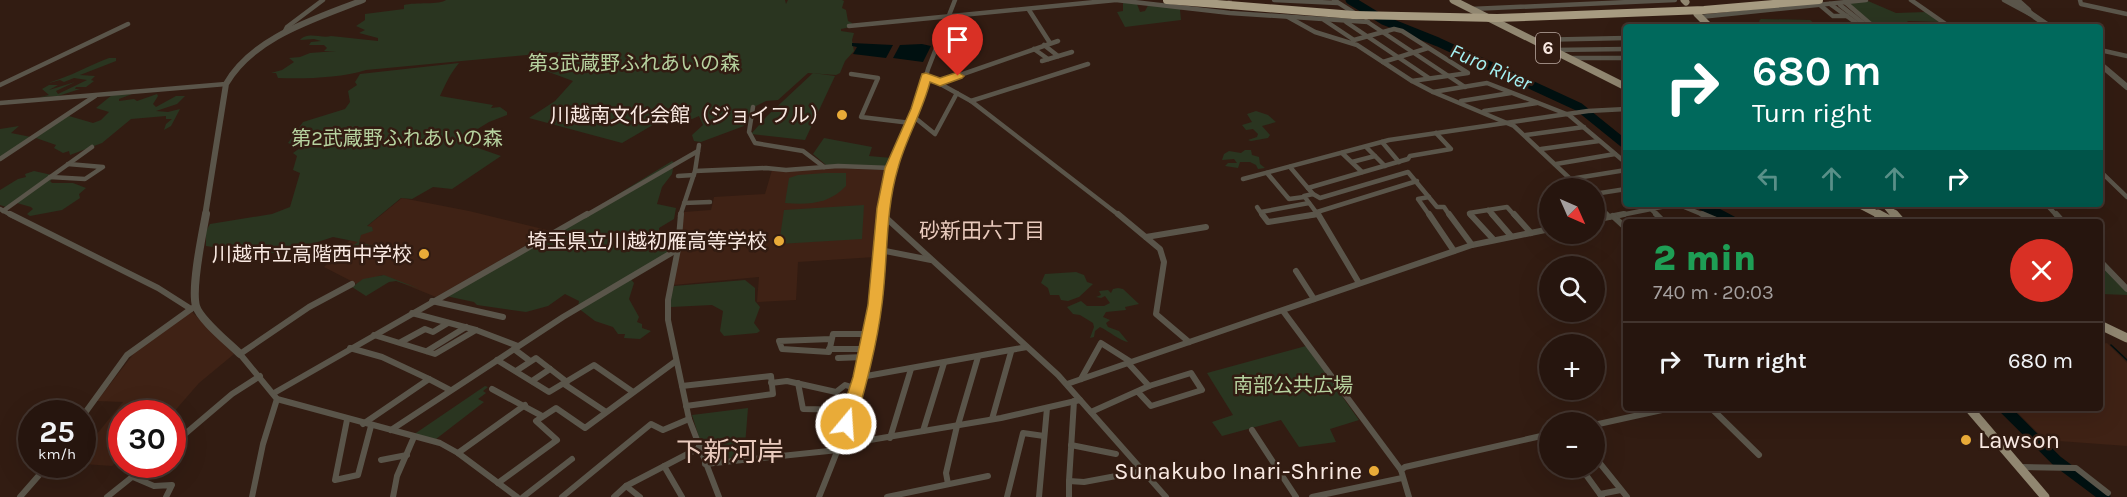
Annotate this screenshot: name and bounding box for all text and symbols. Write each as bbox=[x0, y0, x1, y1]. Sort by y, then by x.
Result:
pin bbox=[932, 14, 983, 76]
icon: arrive bbox=[941, 23, 974, 56]
road number: 6 bbox=[1536, 33, 1560, 63]
water label: Furo River bbox=[1447, 38, 1536, 96]
text: 680 m bbox=[1752, 46, 1882, 96]
icon: right bbox=[1653, 48, 1731, 126]
park label: 第3武蔵野ふれあいの森 bbox=[528, 52, 740, 75]
text: Turn right bbox=[1752, 97, 1872, 129]
place label: 川越南文化会館（ジョイフル） bbox=[550, 104, 830, 127]
marker: 川越南文化会館（ジョイフル） bbox=[835, 108, 849, 122]
park label: 第2武蔵野ふれあいの森 bbox=[291, 127, 503, 150]
icon: left bbox=[1752, 162, 1785, 195]
icon: ahead bbox=[1815, 162, 1848, 195]
icon: ahead bbox=[1878, 162, 1911, 195]
icon: right bbox=[1941, 162, 1974, 195]
north arrow bbox=[1539, 178, 1605, 244]
map controls bbox=[1539, 178, 1605, 478]
district label: 砂新田六丁目 bbox=[919, 219, 1045, 243]
place label: 埼玉県立川越初雁高等学校 bbox=[527, 230, 767, 253]
marker: 埼玉県立川越初雁高等学校 bbox=[772, 234, 786, 248]
text: 2 min bbox=[1653, 237, 1756, 279]
button: close bbox=[2010, 239, 2073, 302]
place label: 川越市立高階西中学校 bbox=[212, 243, 412, 266]
marker: 川越市立高階西中学校 bbox=[417, 247, 431, 261]
button: search bbox=[1539, 256, 1605, 322]
text: 740 m · 20:03 bbox=[1653, 281, 1774, 304]
button: + bbox=[1539, 334, 1605, 400]
icon: right bbox=[1653, 345, 1686, 378]
text: Turn right bbox=[1704, 348, 1807, 374]
text: 680 m bbox=[2008, 348, 2073, 374]
park label: 南部公共広場 bbox=[1233, 374, 1353, 397]
position arrow bbox=[814, 392, 878, 456]
speed limit sign: 30 bbox=[108, 400, 186, 478]
button: − bbox=[1539, 412, 1605, 478]
text: 25 bbox=[39, 414, 75, 450]
place label: Lawson bbox=[1978, 426, 2060, 454]
marker: Lawson bbox=[1959, 433, 1973, 447]
district label: 下新河岸 bbox=[676, 436, 784, 468]
text: km/h bbox=[38, 445, 76, 463]
place label: Sunakubo Inari-Shrine bbox=[1114, 457, 1362, 485]
marker: Sunakubo Inari-Shrine bbox=[1367, 464, 1381, 478]

